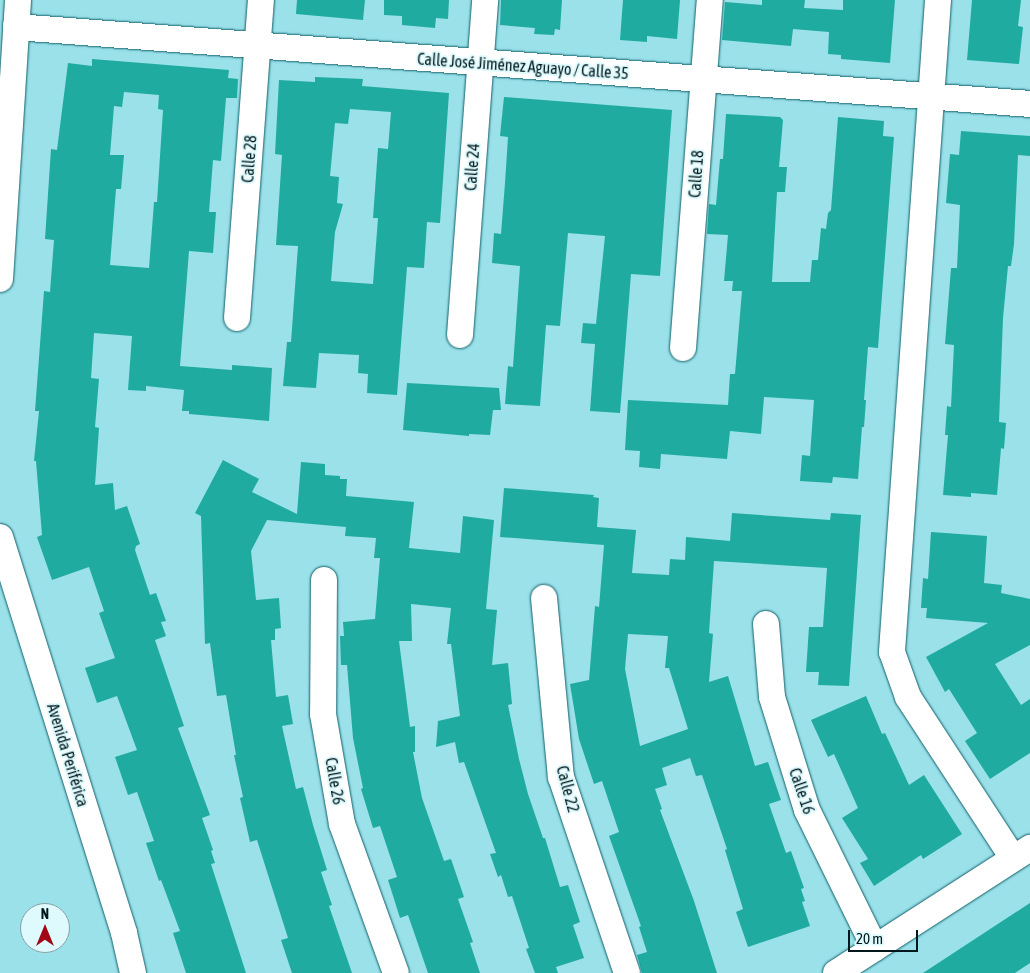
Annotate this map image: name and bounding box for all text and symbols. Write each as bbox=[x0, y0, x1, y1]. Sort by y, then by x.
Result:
street label: Calle José Jiménez Aguayo / Calle 35 bbox=[417, 49, 629, 83]
street label: Calle 28 bbox=[238, 135, 260, 183]
street label: Calle 24 bbox=[461, 143, 483, 191]
street label: Calle 18 bbox=[685, 150, 707, 198]
street label: Avenida Periférica bbox=[43, 701, 93, 809]
street label: Calle 26 bbox=[321, 756, 349, 806]
street label: Calle 22 bbox=[553, 764, 583, 814]
street label: Calle 16 bbox=[785, 765, 819, 817]
north arrow bbox=[20, 903, 70, 953]
text: N bbox=[41, 906, 49, 922]
scale bar bbox=[850, 920, 920, 952]
text: 20 m bbox=[856, 930, 883, 947]

